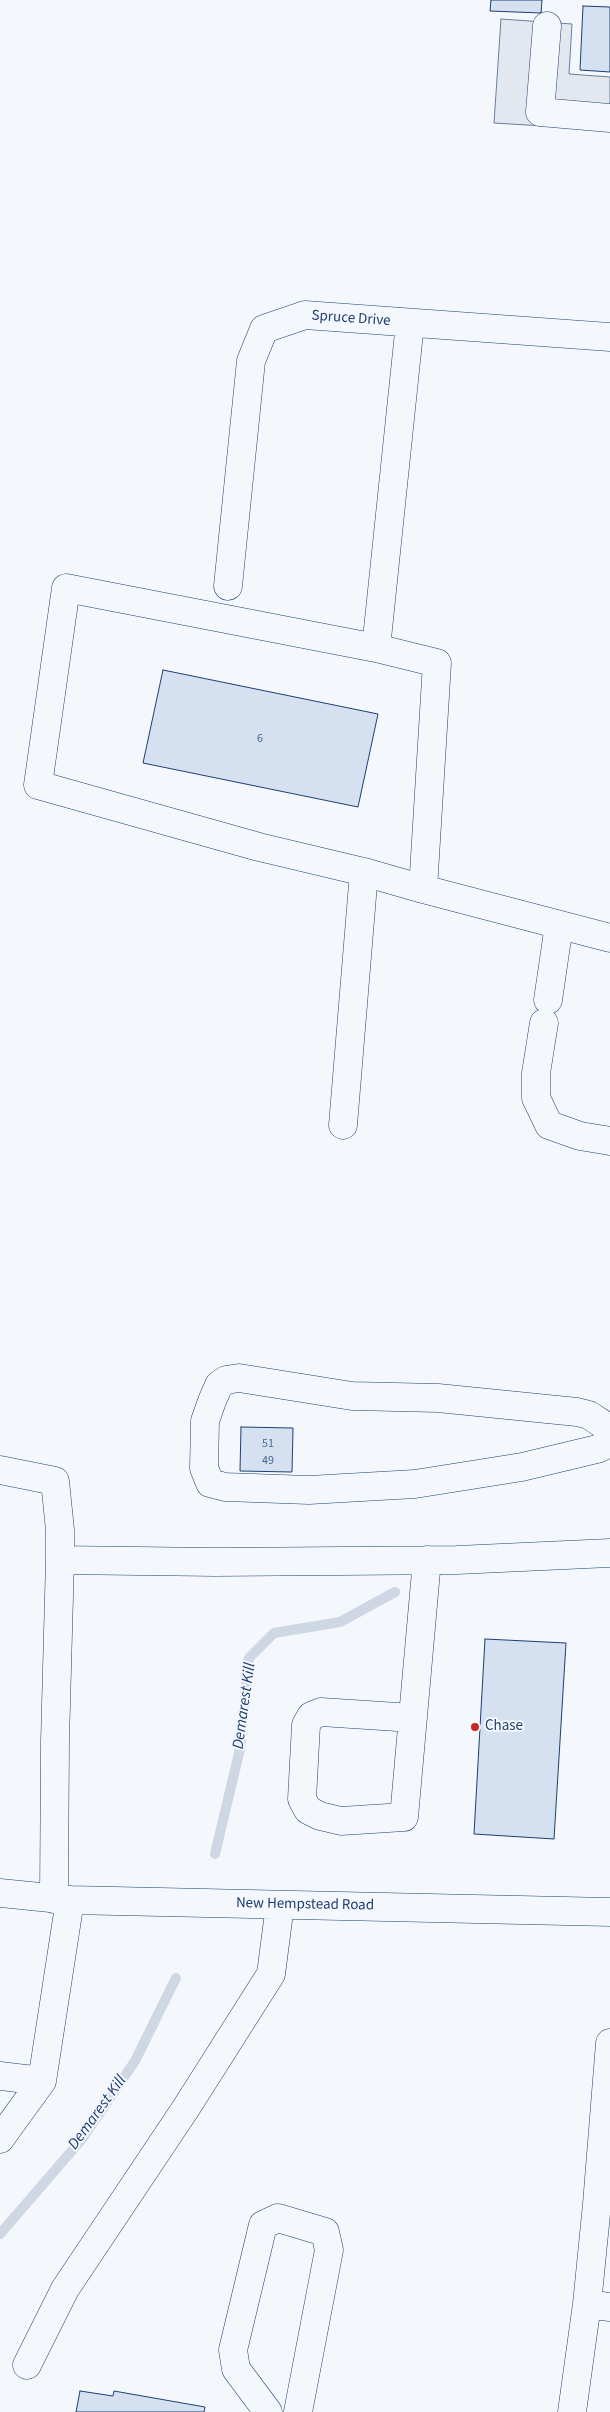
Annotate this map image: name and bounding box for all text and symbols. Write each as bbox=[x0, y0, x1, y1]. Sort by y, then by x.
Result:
street label: Spruce Drive bbox=[311, 307, 391, 331]
house number: 6 bbox=[257, 732, 263, 746]
house number: 51 bbox=[262, 1437, 274, 1451]
house number: 49 bbox=[262, 1454, 274, 1468]
water label: Demarest Kill bbox=[229, 1662, 261, 1750]
place label: Chase bbox=[485, 1718, 523, 1736]
marker: Chase bbox=[469, 1721, 481, 1733]
street label: New Hempstead Road bbox=[236, 1895, 374, 1915]
water label: Demarest Kill bbox=[65, 2072, 131, 2154]

